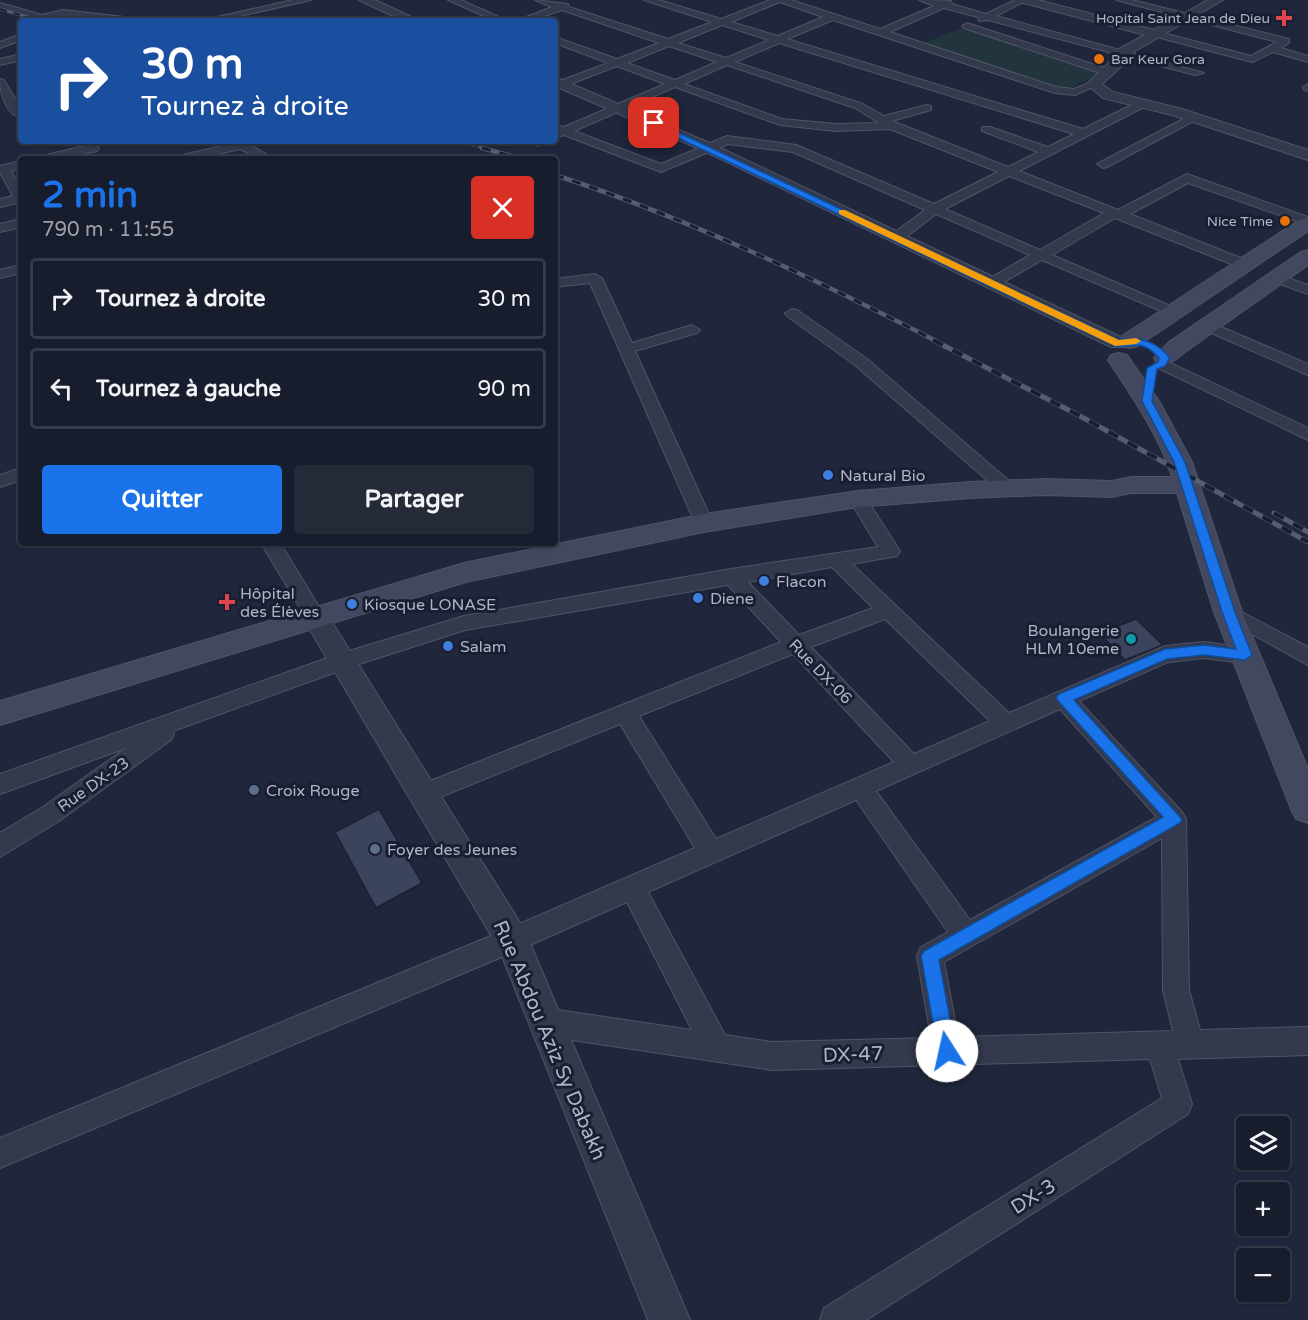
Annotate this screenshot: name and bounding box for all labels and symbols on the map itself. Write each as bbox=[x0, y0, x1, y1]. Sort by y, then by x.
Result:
marker: Hopital Saint Jean de Dieu bbox=[1275, 9, 1293, 27]
place label: Hopital Saint Jean de Dieu bbox=[1096, 10, 1270, 27]
place label: Bar Keur Gora bbox=[1111, 51, 1205, 68]
marker: Bar Keur Gora bbox=[1092, 52, 1106, 66]
pin bbox=[628, 97, 679, 148]
place label: Nice Time bbox=[1207, 213, 1273, 230]
marker: Nice Time bbox=[1278, 214, 1292, 228]
place label: Natural Bio bbox=[840, 466, 925, 486]
marker: Natural Bio bbox=[821, 468, 835, 482]
place label: Flacon bbox=[776, 572, 827, 592]
marker: Flacon bbox=[757, 574, 771, 588]
place label: Hôpital des Élèves bbox=[240, 584, 319, 622]
place label: Diene bbox=[710, 589, 754, 609]
marker: Diene bbox=[691, 591, 705, 605]
marker: Hôpital des Élèves bbox=[218, 593, 236, 611]
place label: Kiosque LONASE bbox=[364, 595, 496, 615]
marker: Kiosque LONASE bbox=[345, 597, 359, 611]
place label: Boulangerie HLM 10eme bbox=[1025, 621, 1119, 659]
marker: Boulangerie HLM 10eme bbox=[1124, 632, 1138, 646]
street label: Rue DX-06 bbox=[784, 635, 856, 708]
place label: Salam bbox=[460, 637, 507, 657]
marker: Salam bbox=[441, 639, 455, 653]
street label: Rue DX-23 bbox=[54, 753, 133, 817]
place label: Croix Rouge bbox=[266, 781, 359, 801]
marker: Croix Rouge bbox=[247, 783, 261, 797]
place label: Foyer des Jeunes bbox=[387, 840, 517, 860]
marker: Foyer des Jeunes bbox=[368, 842, 382, 856]
street label: Rue Abdou Aziz Sy Dabakh bbox=[488, 917, 611, 1164]
position arrow bbox=[915, 1019, 979, 1083]
street label: DX-47 bbox=[822, 1042, 884, 1068]
street label: DX-3 bbox=[1007, 1174, 1060, 1220]

